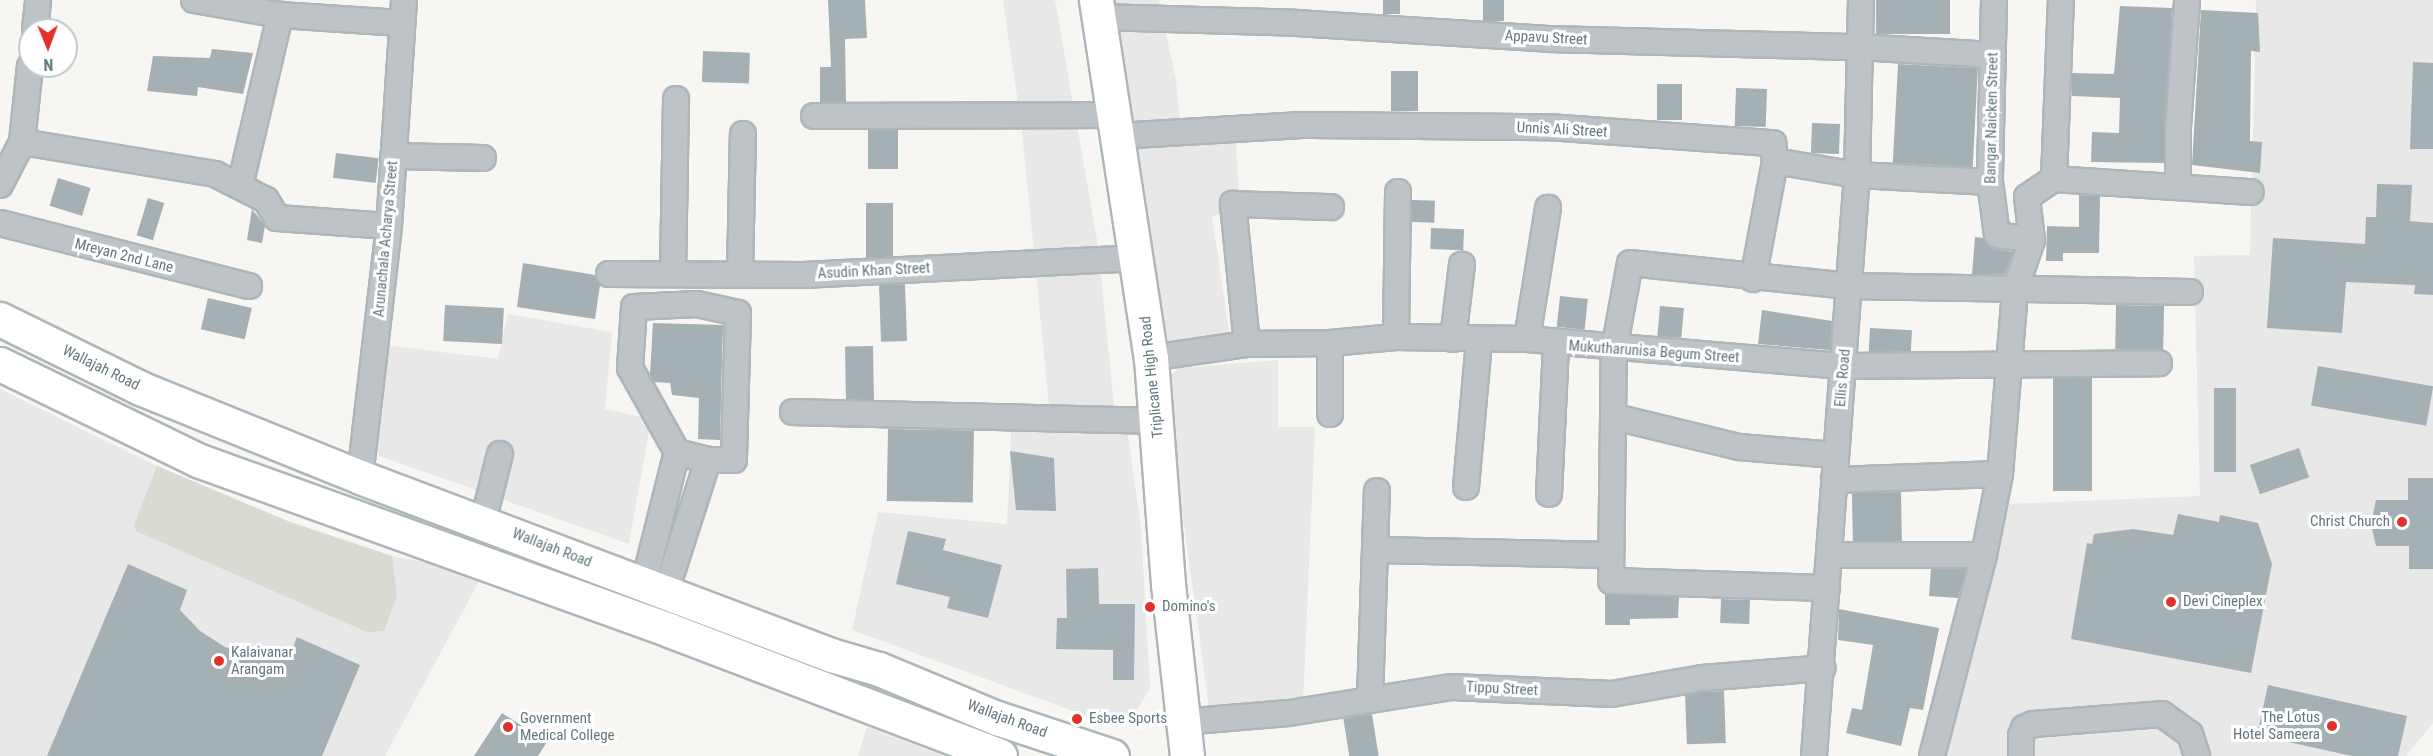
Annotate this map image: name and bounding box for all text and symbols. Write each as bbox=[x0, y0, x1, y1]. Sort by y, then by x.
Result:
north arrow bbox=[18, 18, 78, 78]
street label: Appavu Street bbox=[1504, 27, 1588, 49]
street label: Bangar Naicken Street bbox=[1982, 52, 2002, 184]
text: N bbox=[43, 55, 53, 74]
street label: Unnis Ali Street bbox=[1516, 119, 1608, 141]
street label: Arunachala Acharya Street bbox=[370, 160, 402, 318]
street label: Mreyan 2nd Lane bbox=[73, 235, 175, 277]
street label: Asudin Khan Street bbox=[817, 259, 931, 283]
street label: Triplicane High Road bbox=[1137, 315, 1167, 439]
street label: Mukutharunisa Begum Street bbox=[1568, 337, 1740, 367]
street label: Wallajah Road bbox=[59, 342, 143, 394]
street label: Ellis Road bbox=[1831, 348, 1855, 408]
place label: Christ Church bbox=[2310, 513, 2390, 531]
marker: Christ Church bbox=[2395, 515, 2409, 529]
street label: Wallajah Road bbox=[510, 525, 594, 571]
place label: Devi Cineplex bbox=[2183, 593, 2262, 611]
marker: Devi Cineplex bbox=[2164, 595, 2178, 609]
place label: Domino's bbox=[1162, 598, 1216, 616]
marker: Domino's bbox=[1143, 600, 1157, 614]
place label: Kalaivanar Arangam bbox=[231, 643, 293, 678]
marker: Kalaivanar Arangam bbox=[212, 654, 226, 668]
street label: Tippu Street bbox=[1466, 678, 1538, 700]
street label: Wallajah Road bbox=[965, 696, 1049, 742]
place label: The Lotus Hotel Sameera bbox=[2233, 708, 2320, 743]
place label: Government Medical College bbox=[520, 709, 615, 744]
place label: Esbee Sports bbox=[1089, 710, 1167, 728]
marker: Esbee Sports bbox=[1070, 712, 1084, 726]
marker: The Lotus Hotel Sameera bbox=[2325, 719, 2339, 733]
marker: Government Medical College bbox=[501, 720, 515, 734]

